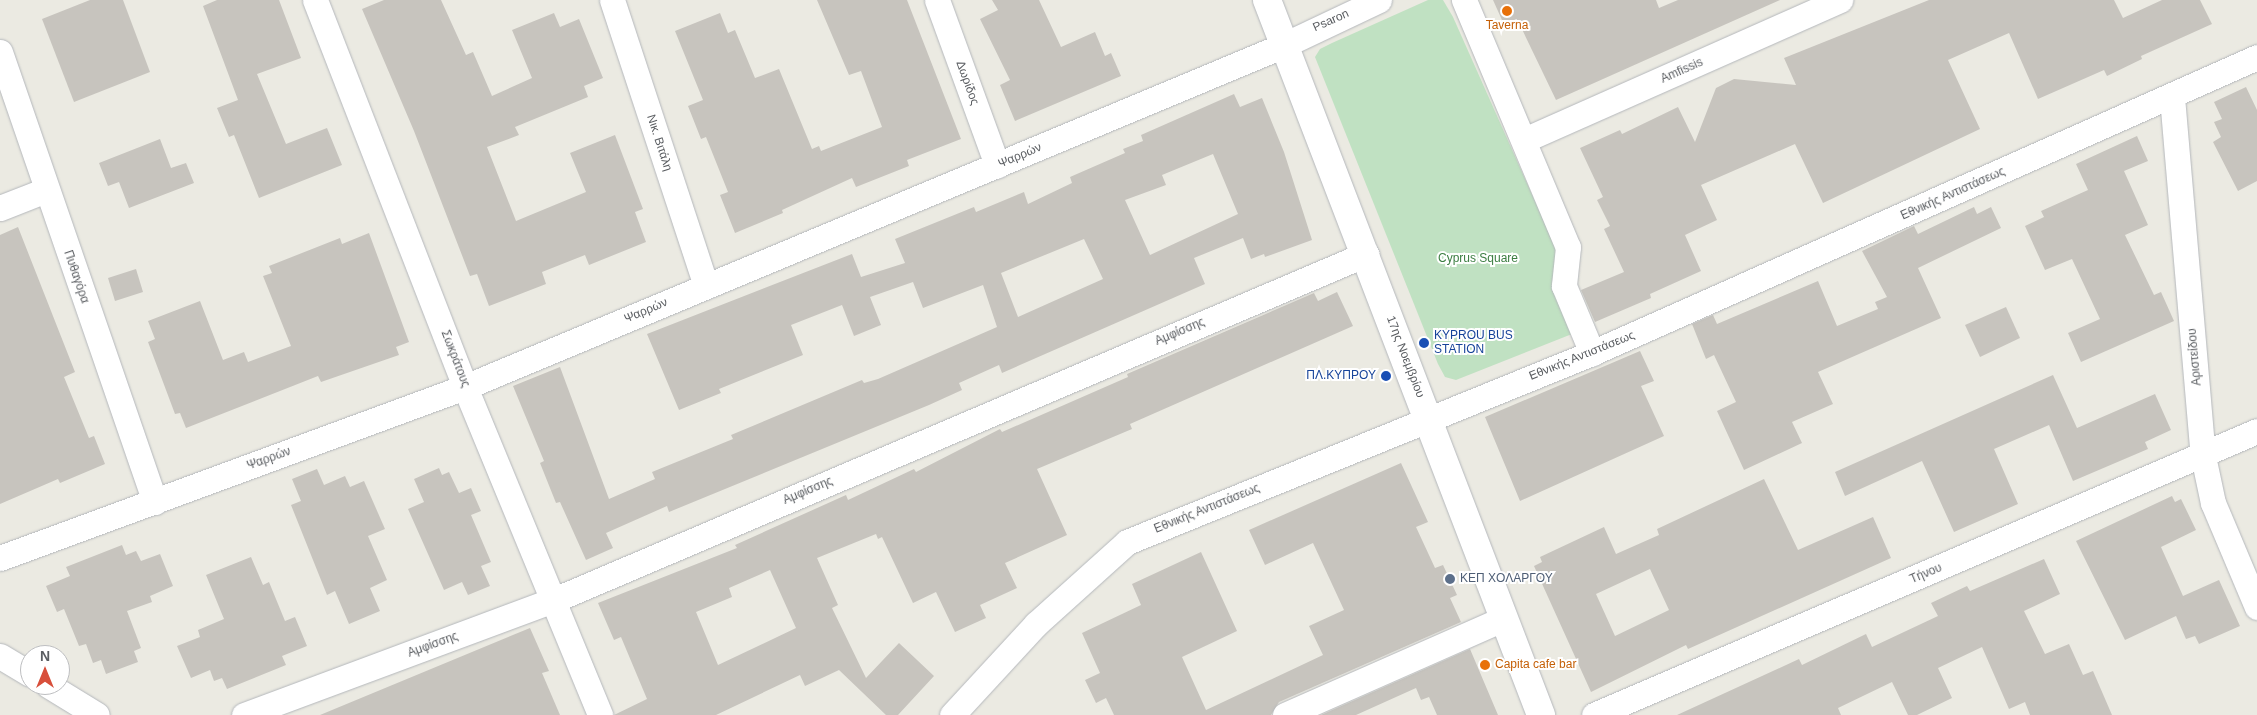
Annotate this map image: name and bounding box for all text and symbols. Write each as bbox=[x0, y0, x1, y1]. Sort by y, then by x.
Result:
marker: Taverna bbox=[1501, 5, 1513, 17]
street label: Psaron bbox=[1311, 7, 1351, 35]
place label: Taverna bbox=[1486, 19, 1528, 33]
street label: Amfissis bbox=[1659, 55, 1705, 87]
street label: Δωρίδος bbox=[952, 59, 982, 107]
street label: Νικ. Βιτάλη bbox=[643, 113, 675, 173]
street label: Ψαρρών bbox=[996, 140, 1044, 172]
street label: Εθνικής Αντιστάσεως bbox=[1898, 164, 2008, 224]
street label: Πυθαγόρα bbox=[60, 249, 92, 305]
park label: Cyprus Square bbox=[1438, 252, 1518, 266]
street label: Ψαρρών bbox=[622, 295, 670, 327]
street label: 17ης Νοεμβρίου bbox=[1383, 314, 1427, 400]
street label: Αμφίσσης bbox=[1153, 315, 1207, 349]
street label: Σωκράτους bbox=[438, 328, 472, 390]
street label: Εθνικής Αντιστάσεως bbox=[1527, 328, 1637, 384]
street label: Αριστείδου bbox=[2185, 328, 2205, 386]
place label: KYPROU BUS STATION bbox=[1434, 329, 1513, 357]
marker: KYPROU BUS STATION bbox=[1418, 337, 1430, 349]
place label: ΠΛ.ΚΥΠΡΟΥ bbox=[1306, 369, 1376, 383]
marker: ΠΛ.ΚΥΠΡΟΥ bbox=[1380, 370, 1392, 382]
street label: Ψαρρών bbox=[245, 444, 293, 474]
street label: Αμφίσσης bbox=[781, 474, 835, 508]
street label: Εθνικής Αντιστάσεως bbox=[1152, 481, 1262, 537]
street label: Τήνου bbox=[1908, 561, 1944, 587]
place label: ΚΕΠ ΧΟΛΑΡΓΟΥ bbox=[1460, 572, 1553, 586]
marker: ΚΕΠ ΧΟΛΑΡΓΟΥ bbox=[1444, 573, 1456, 585]
street label: Αμφίσσης bbox=[406, 629, 460, 661]
north arrow bbox=[20, 645, 70, 695]
text: N bbox=[40, 648, 50, 664]
place label: Capita cafe bar bbox=[1495, 658, 1576, 672]
marker: Capita cafe bar bbox=[1479, 659, 1491, 671]

